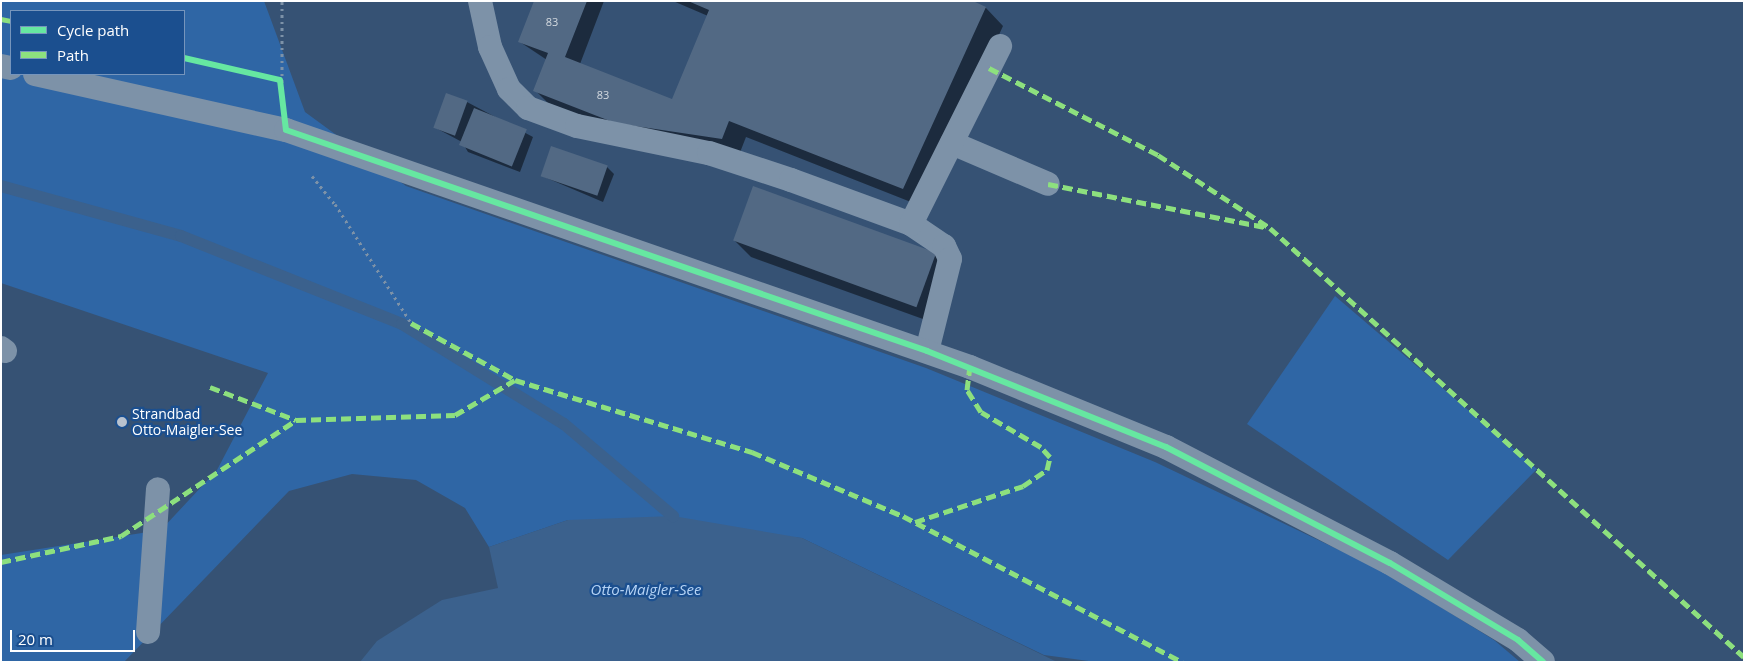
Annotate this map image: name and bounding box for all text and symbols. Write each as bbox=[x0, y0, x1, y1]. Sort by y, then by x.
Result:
legend bbox=[10, 10, 185, 75]
house number: 83 bbox=[546, 15, 558, 29]
text: Cycle path bbox=[57, 20, 129, 40]
text: Path bbox=[57, 45, 89, 65]
house number: 83 bbox=[597, 88, 609, 102]
place label: Strandbad Otto-Maigler-See bbox=[132, 406, 242, 438]
marker: Strandbad Otto-Maigler-See bbox=[116, 416, 128, 428]
water label: Otto-Maigler-See bbox=[591, 581, 701, 599]
scale bar bbox=[12, 620, 138, 652]
text: 20 m bbox=[18, 629, 53, 649]

